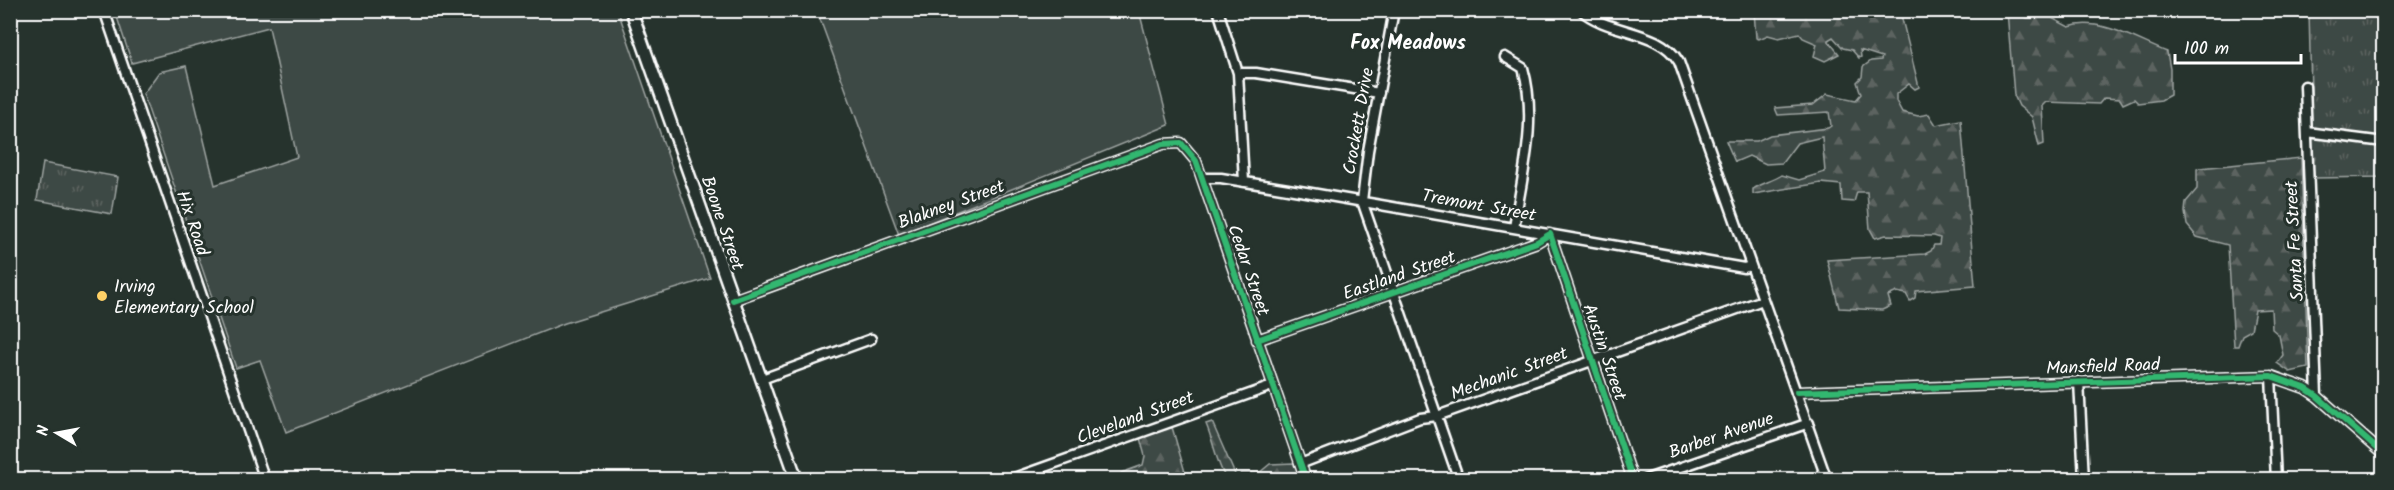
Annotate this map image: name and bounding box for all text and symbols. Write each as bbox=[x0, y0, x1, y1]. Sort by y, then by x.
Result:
scale bar bbox=[2175, 27, 2301, 65]
district label: Fox Meadows bbox=[1350, 28, 1466, 60]
text: 100 m bbox=[2184, 35, 2229, 64]
street label: Crockett Drive bbox=[1336, 65, 1383, 177]
street label: Boone Street bbox=[692, 172, 752, 276]
street label: Blakney Street bbox=[894, 172, 1010, 238]
street label: Santa Fe Street bbox=[2278, 179, 2313, 302]
street label: Tremont Street bbox=[1419, 182, 1539, 231]
street label: Hix Road bbox=[167, 187, 217, 261]
street label: Cedar Street bbox=[1218, 221, 1277, 321]
street label: Eastland Street bbox=[1339, 243, 1461, 309]
place label: Irving Elementary School bbox=[114, 273, 255, 323]
marker: Irving Elementary School bbox=[95, 289, 109, 303]
street label: Austin Street bbox=[1573, 300, 1634, 406]
street label: Mechanic Street bbox=[1447, 339, 1573, 409]
street label: Mansfield Road bbox=[2045, 351, 2162, 384]
street label: Cleveland Street bbox=[1073, 383, 1199, 453]
north arrow bbox=[27, 403, 87, 463]
street label: Barber Avenue bbox=[1665, 405, 1778, 468]
text: N bbox=[31, 424, 57, 438]

